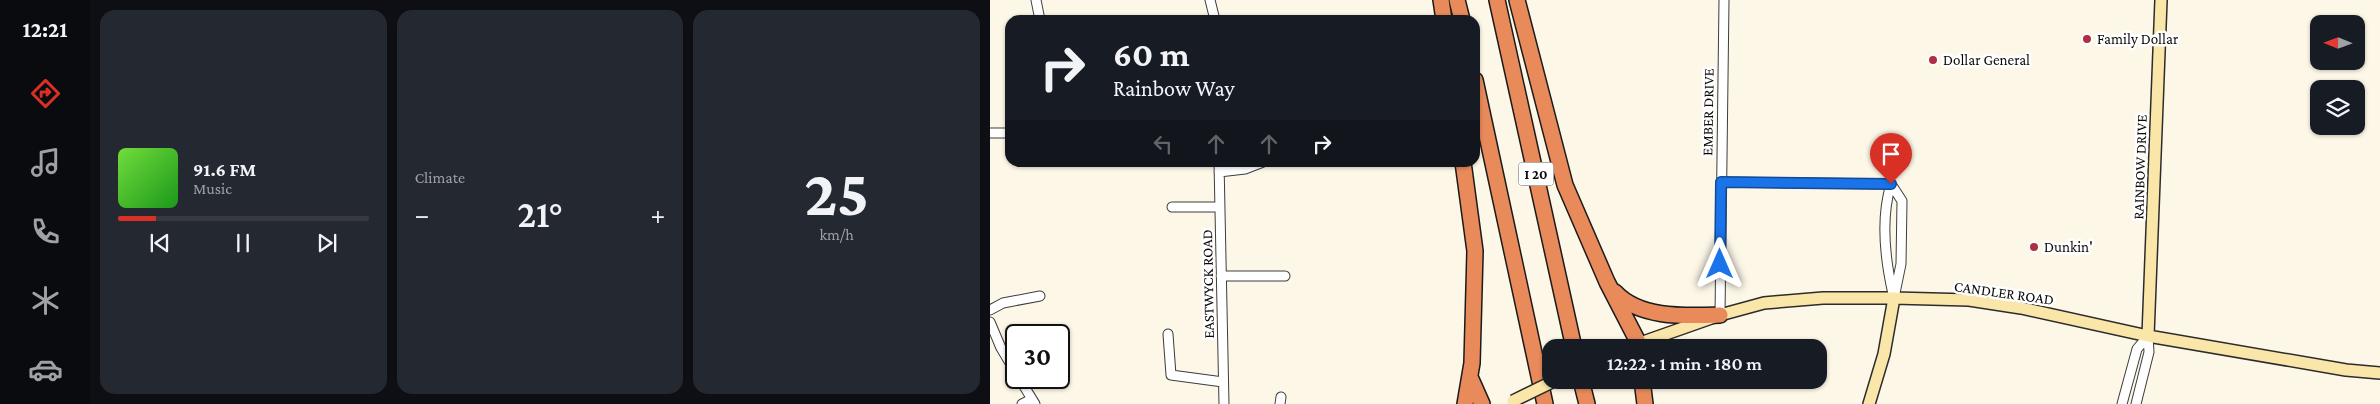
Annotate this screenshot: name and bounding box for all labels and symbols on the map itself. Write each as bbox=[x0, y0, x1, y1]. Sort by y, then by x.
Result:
north arrow bbox=[2310, 15, 2365, 70]
place label: Family Dollar bbox=[2097, 31, 2179, 48]
marker: Family Dollar bbox=[2081, 33, 2093, 45]
place label: Dollar General bbox=[1943, 52, 2030, 68]
marker: Dollar General bbox=[1927, 54, 1939, 66]
street label: EMBER DRIVE bbox=[1699, 68, 1717, 156]
street label: RAINBOW DRIVE bbox=[2130, 114, 2150, 220]
pin bbox=[1870, 133, 1912, 184]
road number: I 20 bbox=[1518, 162, 1554, 185]
street label: EASTWYCK ROAD bbox=[1199, 229, 1217, 339]
position arrow bbox=[1693, 237, 1745, 289]
place label: Dunkin' bbox=[2044, 239, 2093, 255]
marker: Dunkin' bbox=[2028, 241, 2040, 253]
street label: CANDLER ROAD bbox=[1953, 278, 2055, 308]
speed limit sign: 30 bbox=[1005, 324, 1070, 389]

